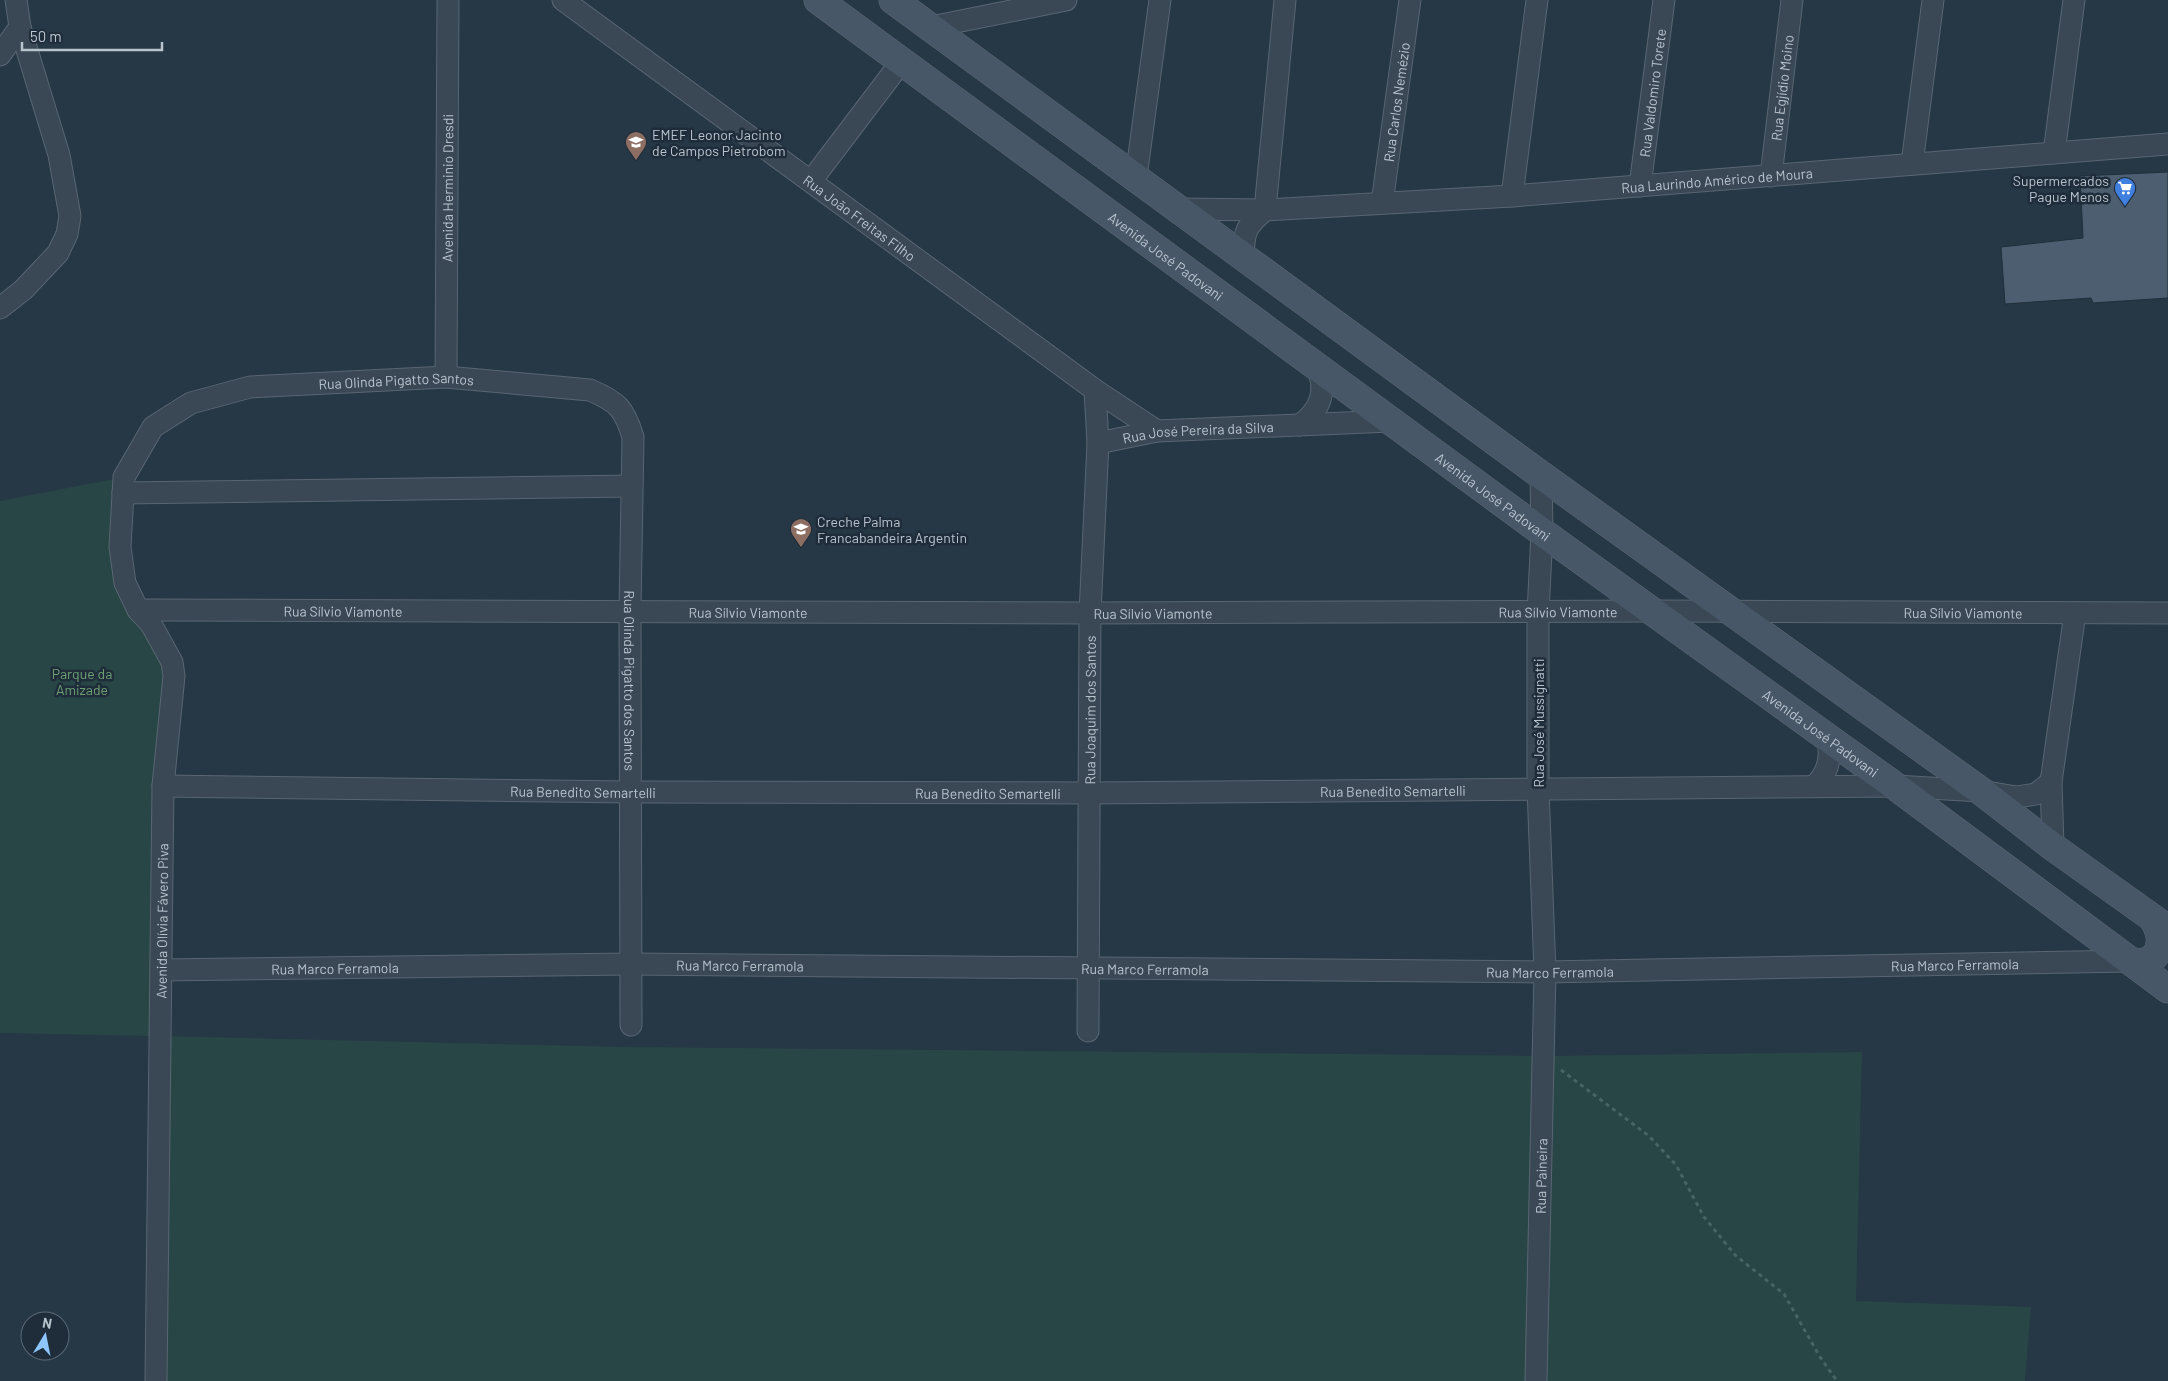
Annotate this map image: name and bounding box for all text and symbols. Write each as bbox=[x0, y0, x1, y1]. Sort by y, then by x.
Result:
scale bar bbox=[22, 20, 162, 52]
text: 50 m bbox=[30, 27, 62, 45]
street label: Rua Valdomiro Torete bbox=[1635, 28, 1669, 158]
street label: Rua Egjídio Moino bbox=[1767, 34, 1796, 141]
street label: Rua Carlos Nemézio bbox=[1379, 41, 1413, 163]
street label: Avenida Herminio Dresdi bbox=[438, 114, 456, 262]
place label: EMEF Leonor Jacinto de Campos Pietrobom bbox=[652, 126, 786, 159]
school or university icon: EMEF Leonor Jacinto de Campos Pietrobom bbox=[624, 130, 648, 161]
street label: Rua Laurindo Américo de Moura bbox=[1621, 164, 1813, 196]
street label: Rua João Freitas Filho bbox=[800, 171, 919, 264]
place label: Supermercados Pague Menos bbox=[2013, 172, 2109, 205]
supermarket icon: Supermercados Pague Menos bbox=[2113, 176, 2137, 207]
street label: Avenida José Padovani bbox=[1105, 208, 1227, 304]
street label: Rua Olinda Pigatto Santos bbox=[318, 368, 475, 392]
street label: Rua José Pereira da Silva bbox=[1121, 418, 1274, 446]
street label: Avenida José Padovani bbox=[1432, 448, 1554, 544]
place label: Creche Palma Francabandeira Argentin bbox=[817, 513, 967, 546]
school or university icon: Creche Palma Francabandeira Argentin bbox=[789, 517, 813, 548]
street label: Rua Olinda Pigatto dos Santos bbox=[621, 590, 639, 771]
street label: Rua Sílvio Viamonte bbox=[283, 602, 403, 619]
street label: Rua Sílvio Viamonte bbox=[688, 603, 808, 621]
street label: Rua Sílvio Viamonte bbox=[1498, 603, 1618, 620]
street label: Rua Sílvio Viamonte bbox=[1903, 603, 2023, 621]
street label: Rua Sílvio Viamonte bbox=[1093, 604, 1213, 621]
street label: Rua Joaquim dos Santos bbox=[1081, 635, 1098, 785]
street label: Rua José Mussignatti bbox=[1530, 659, 1547, 787]
park label: Parque da Amizade bbox=[52, 665, 112, 698]
street label: Avenida José Padovani bbox=[1760, 685, 1882, 780]
street label: Rua Benedito Semartelli bbox=[1320, 781, 1466, 799]
street label: Rua Benedito Semartelli bbox=[510, 782, 656, 801]
street label: Rua Benedito Semartelli bbox=[915, 784, 1061, 801]
street label: Avenida Olívia Fávero Piva bbox=[152, 843, 171, 999]
street label: Rua Marco Ferramola bbox=[1891, 955, 2019, 974]
street label: Rua Marco Ferramola bbox=[676, 956, 804, 974]
street label: Rua Marco Ferramola bbox=[271, 958, 399, 977]
street label: Rua Marco Ferramola bbox=[1081, 959, 1209, 978]
street label: Rua Marco Ferramola bbox=[1486, 962, 1614, 981]
street label: Rua Paineira bbox=[1531, 1138, 1550, 1214]
north arrow bbox=[20, 1311, 70, 1361]
text: N bbox=[41, 1314, 53, 1332]

